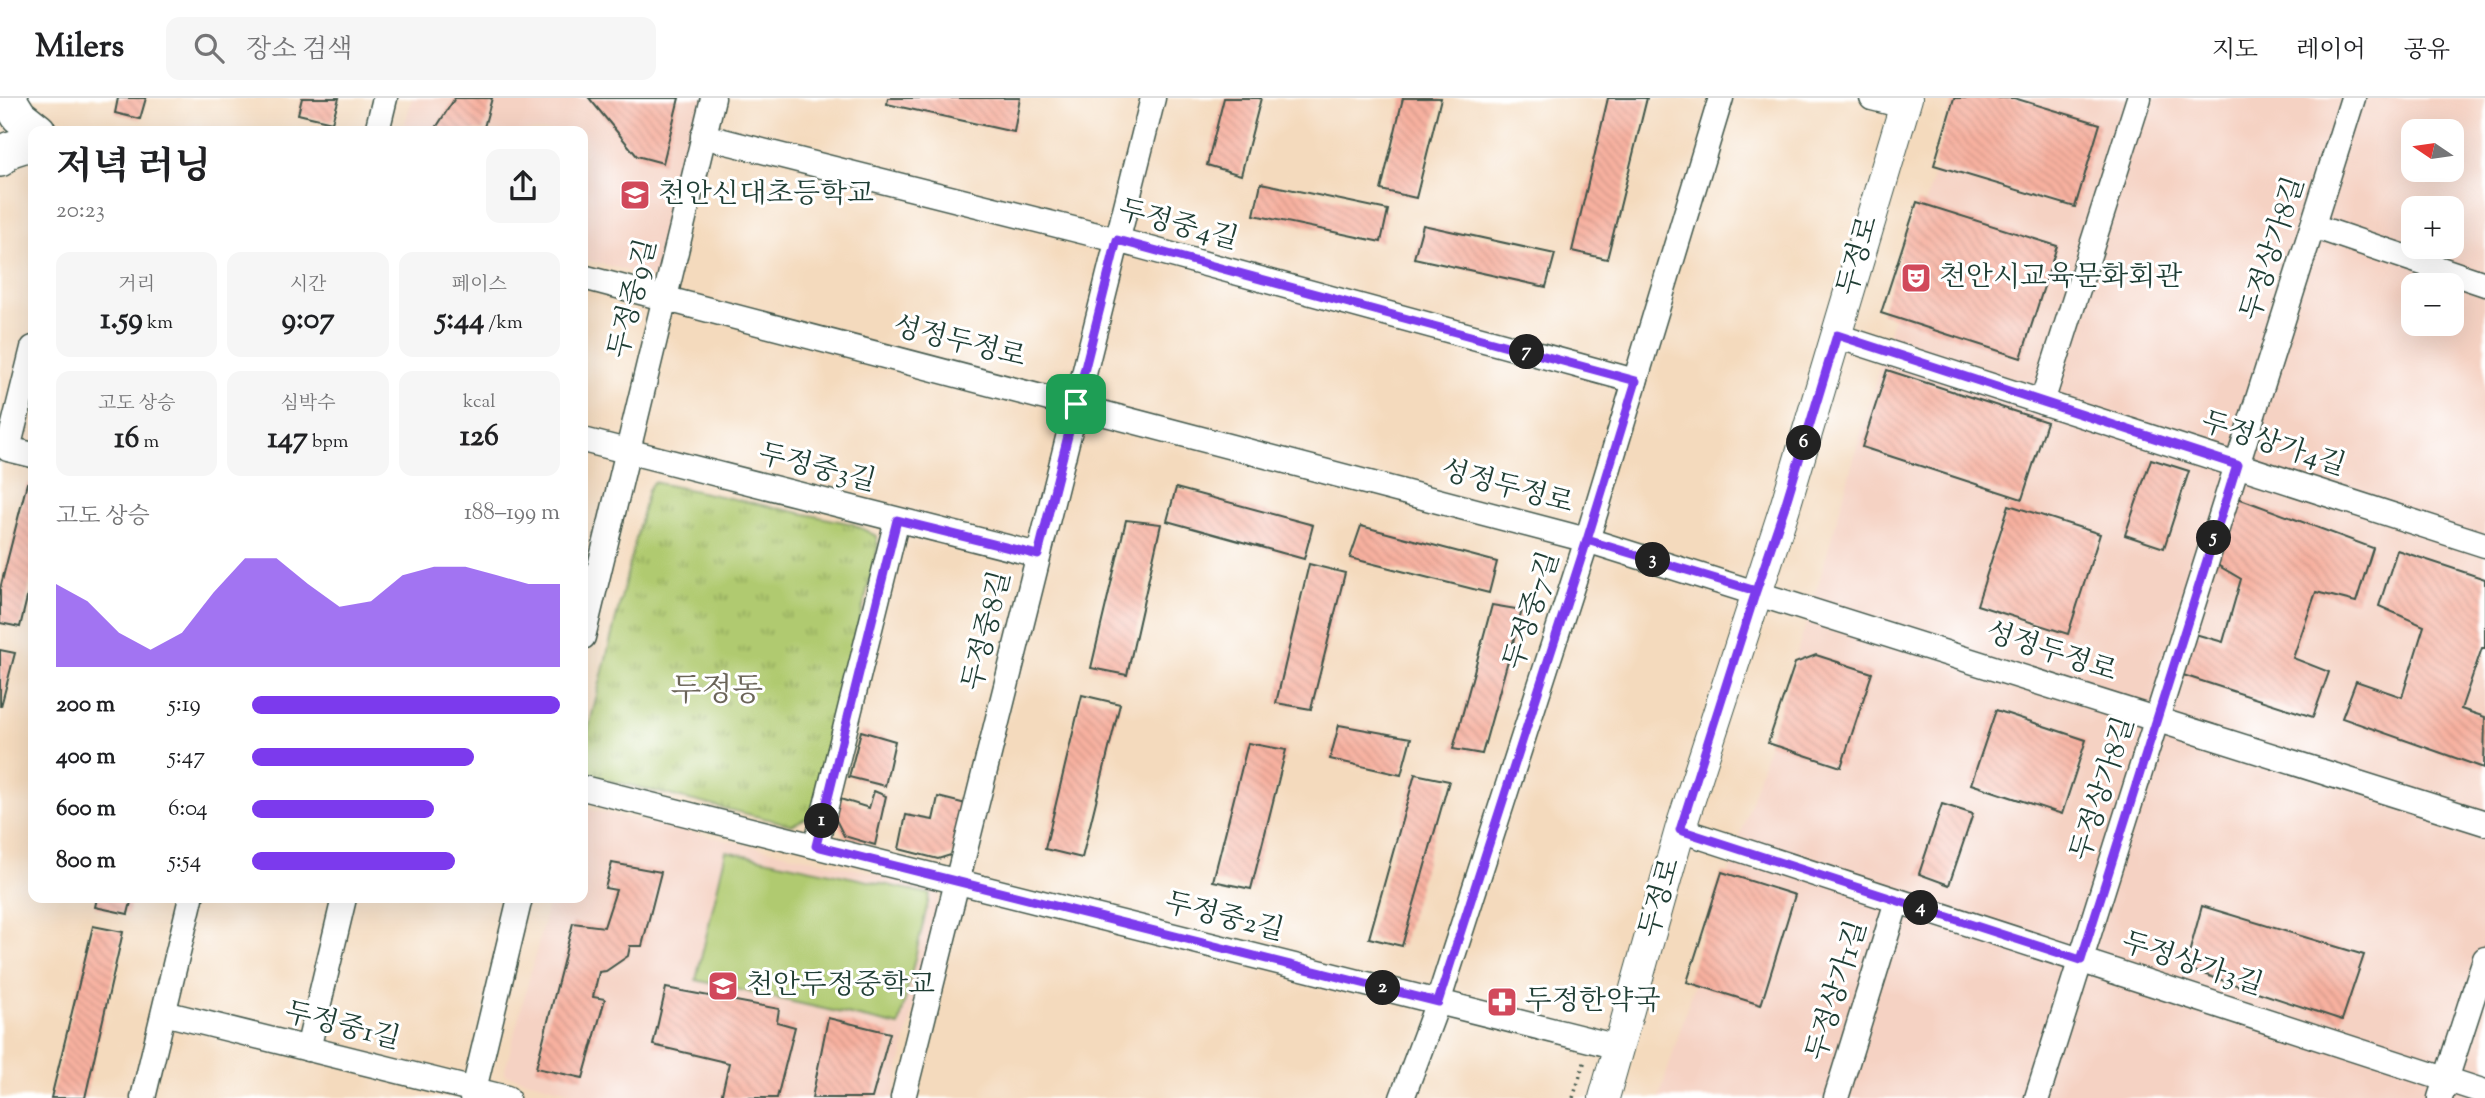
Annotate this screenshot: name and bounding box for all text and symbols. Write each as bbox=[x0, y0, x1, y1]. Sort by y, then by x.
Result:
search box bbox=[166, 17, 656, 80]
text: Milers bbox=[35, 24, 124, 72]
icon: search bbox=[190, 29, 228, 67]
text: 장소 검색 bbox=[246, 32, 352, 69]
text: 지도 bbox=[2212, 34, 2258, 68]
text: 레이어 bbox=[2296, 34, 2366, 68]
text: 공유 bbox=[2404, 34, 2450, 68]
north arrow bbox=[2401, 119, 2464, 182]
map controls bbox=[2401, 119, 2464, 336]
text: 저녁 러닝 bbox=[56, 142, 211, 196]
button: share bbox=[486, 149, 560, 223]
street label: 두정상가8길 bbox=[2232, 172, 2316, 326]
place label: 천안신대초등학교 bbox=[658, 175, 874, 215]
school or university icon: 천안신대초등학교 bbox=[618, 178, 652, 212]
street label: 두정중4길 bbox=[1114, 191, 1242, 261]
text: 20:23 bbox=[56, 195, 105, 228]
button: + bbox=[2401, 196, 2464, 259]
street label: 두정로 bbox=[1829, 211, 1889, 301]
street label: 두정중9길 bbox=[600, 235, 668, 363]
place label: 천안시교육문화회관 bbox=[1939, 258, 2182, 298]
theatre icon: 천안시교육문화회관 bbox=[1899, 261, 1933, 295]
text: 거리 bbox=[118, 272, 155, 299]
text: 시간 bbox=[290, 272, 326, 299]
text: 페이스 bbox=[452, 272, 507, 299]
button: − bbox=[2401, 273, 2464, 336]
text: 1.59 bbox=[100, 299, 143, 342]
text: 9:07 bbox=[282, 299, 334, 342]
text: 5:44 bbox=[436, 299, 484, 342]
street label: 성정두정로 bbox=[889, 307, 1029, 379]
text: km bbox=[143, 310, 173, 337]
text: /km bbox=[484, 310, 523, 337]
pin: 7 bbox=[1510, 334, 1544, 370]
text: 7 bbox=[1522, 338, 1531, 365]
pin bbox=[1046, 374, 1106, 434]
icon: arrive bbox=[1057, 385, 1095, 423]
text: kcal bbox=[463, 389, 496, 416]
text: 고도 상승 bbox=[98, 391, 175, 418]
text: 심박수 bbox=[280, 391, 336, 418]
street label: 두정상가4길 bbox=[2196, 403, 2350, 487]
text: 126 bbox=[460, 416, 499, 459]
text: 16 bbox=[114, 418, 139, 461]
text: 147 bbox=[268, 418, 308, 461]
pin: 6 bbox=[1786, 426, 1822, 460]
text: m bbox=[139, 429, 159, 456]
text: bpm bbox=[308, 429, 348, 456]
text: 6 bbox=[1799, 429, 1808, 456]
street label: 두정중3길 bbox=[754, 435, 880, 503]
street label: 성정두정로 bbox=[1437, 451, 1577, 525]
text: 188–199 m bbox=[464, 497, 560, 530]
text: 고도 상승 bbox=[56, 501, 150, 534]
pin: 5 bbox=[2196, 520, 2232, 556]
text: 5 bbox=[2210, 524, 2217, 551]
pin: 3 bbox=[1636, 542, 1670, 578]
text: 3 bbox=[1649, 546, 1656, 573]
street label: 두정중7길 bbox=[1495, 547, 1571, 675]
street label: 두정중8길 bbox=[954, 567, 1022, 695]
street label: 성정두정로 bbox=[1981, 613, 2121, 693]
district label: 두정동 bbox=[671, 669, 763, 715]
text: 200 m bbox=[56, 689, 115, 722]
text: 5:19 bbox=[168, 689, 201, 722]
street label: 두정상가8길 bbox=[2062, 712, 2146, 866]
text: 400 m bbox=[56, 741, 116, 774]
text: 5:47 bbox=[168, 741, 205, 774]
text: 600 m bbox=[56, 793, 116, 826]
text: 6:04 bbox=[168, 793, 208, 826]
pin: 1 bbox=[804, 804, 840, 838]
text: 1 bbox=[818, 807, 825, 834]
text: 800 m bbox=[56, 845, 116, 878]
text: 5:54 bbox=[168, 845, 201, 878]
street label: 두정로 bbox=[1631, 853, 1691, 943]
street label: 두정중2길 bbox=[1160, 884, 1288, 952]
pin: 4 bbox=[1904, 890, 1938, 926]
text: 4 bbox=[1916, 894, 1925, 921]
street label: 두정상가1길 bbox=[1798, 916, 1878, 1066]
street label: 두정상가3길 bbox=[2116, 923, 2268, 1007]
place label: 천안두정중학교 bbox=[746, 966, 935, 1006]
school or university icon: 천안두정중학교 bbox=[706, 969, 740, 1003]
pin: 2 bbox=[1366, 970, 1400, 1006]
text: 2 bbox=[1378, 974, 1387, 1001]
place label: 두정한약국 bbox=[1525, 982, 1660, 1022]
pharmacy icon: 두정한약국 bbox=[1485, 985, 1519, 1019]
street label: 두정중1길 bbox=[280, 993, 404, 1061]

